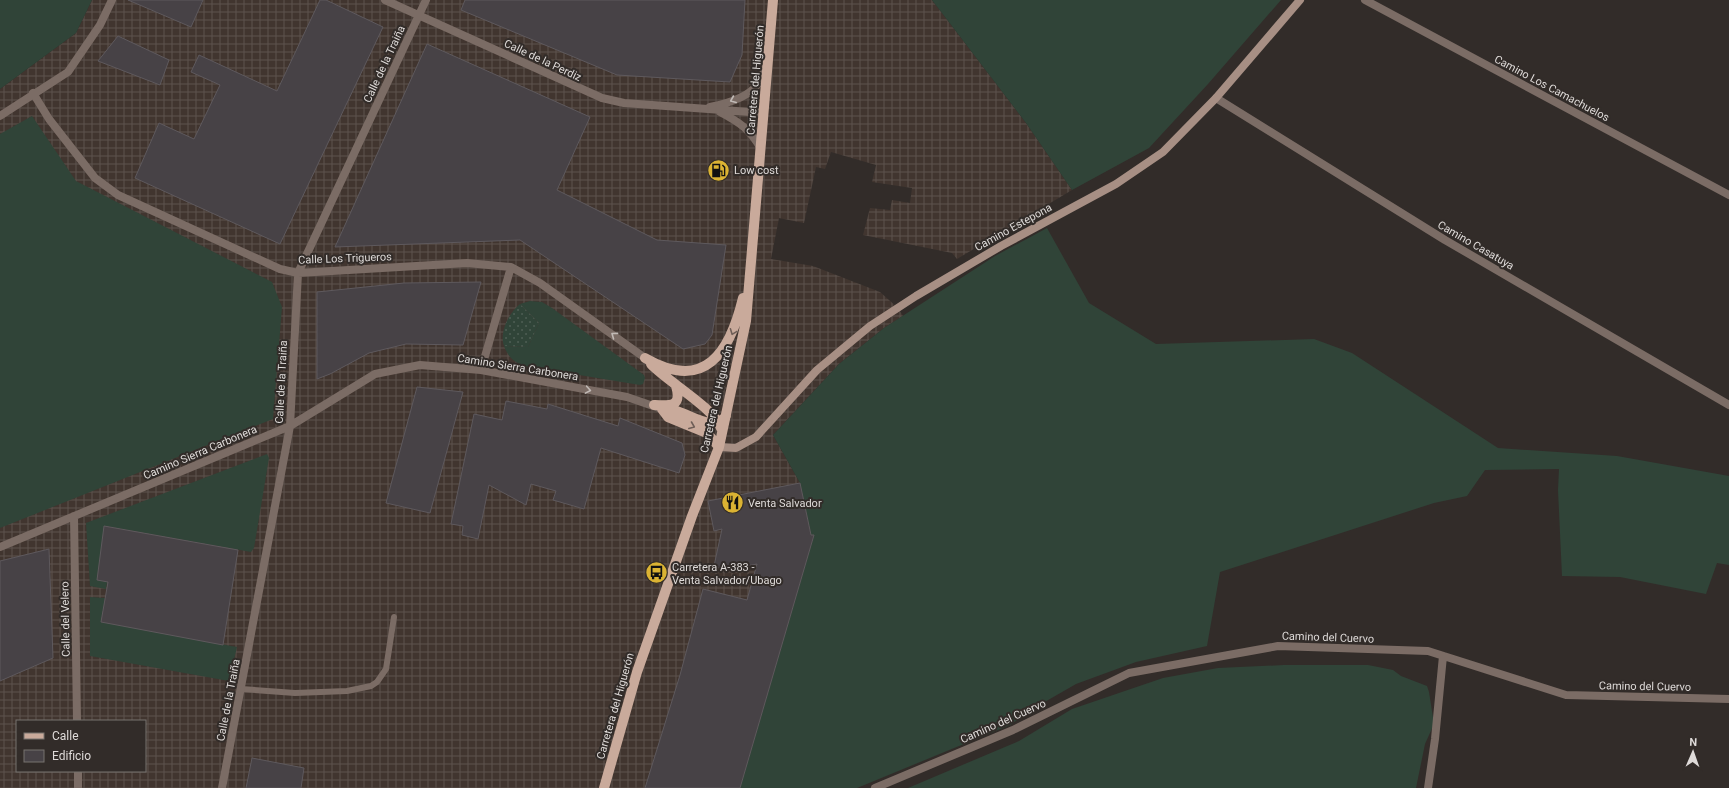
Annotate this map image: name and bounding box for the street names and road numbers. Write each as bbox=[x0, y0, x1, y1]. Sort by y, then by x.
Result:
street label: Calle de la Traiña bbox=[361, 24, 408, 105]
street label: Carretera del Higuerón bbox=[744, 25, 767, 135]
street label: Calle de la Perdiz bbox=[502, 37, 584, 84]
street label: Camino Los Camachuelos bbox=[1492, 53, 1612, 124]
street label: Camino Estepona bbox=[972, 201, 1054, 254]
street label: Camino Casatuya bbox=[1435, 218, 1516, 273]
street label: Calle Los Trigueros bbox=[298, 250, 392, 267]
street label: Calle de la Traiña bbox=[273, 340, 290, 424]
street label: Carretera del Higuerón bbox=[698, 344, 735, 454]
street label: Camino Sierra Carbonera bbox=[457, 352, 579, 383]
street label: Camino Sierra Carbonera bbox=[141, 423, 259, 482]
street label: Calle del Velero bbox=[58, 581, 73, 657]
street label: Camino del Cuervo bbox=[1282, 629, 1374, 646]
street label: Carretera del Higuerón bbox=[594, 651, 637, 761]
street label: Calle de la Traiña bbox=[214, 658, 243, 742]
street label: Camino del Cuervo bbox=[1599, 679, 1691, 694]
street label: Camino del Cuervo bbox=[958, 697, 1048, 746]

